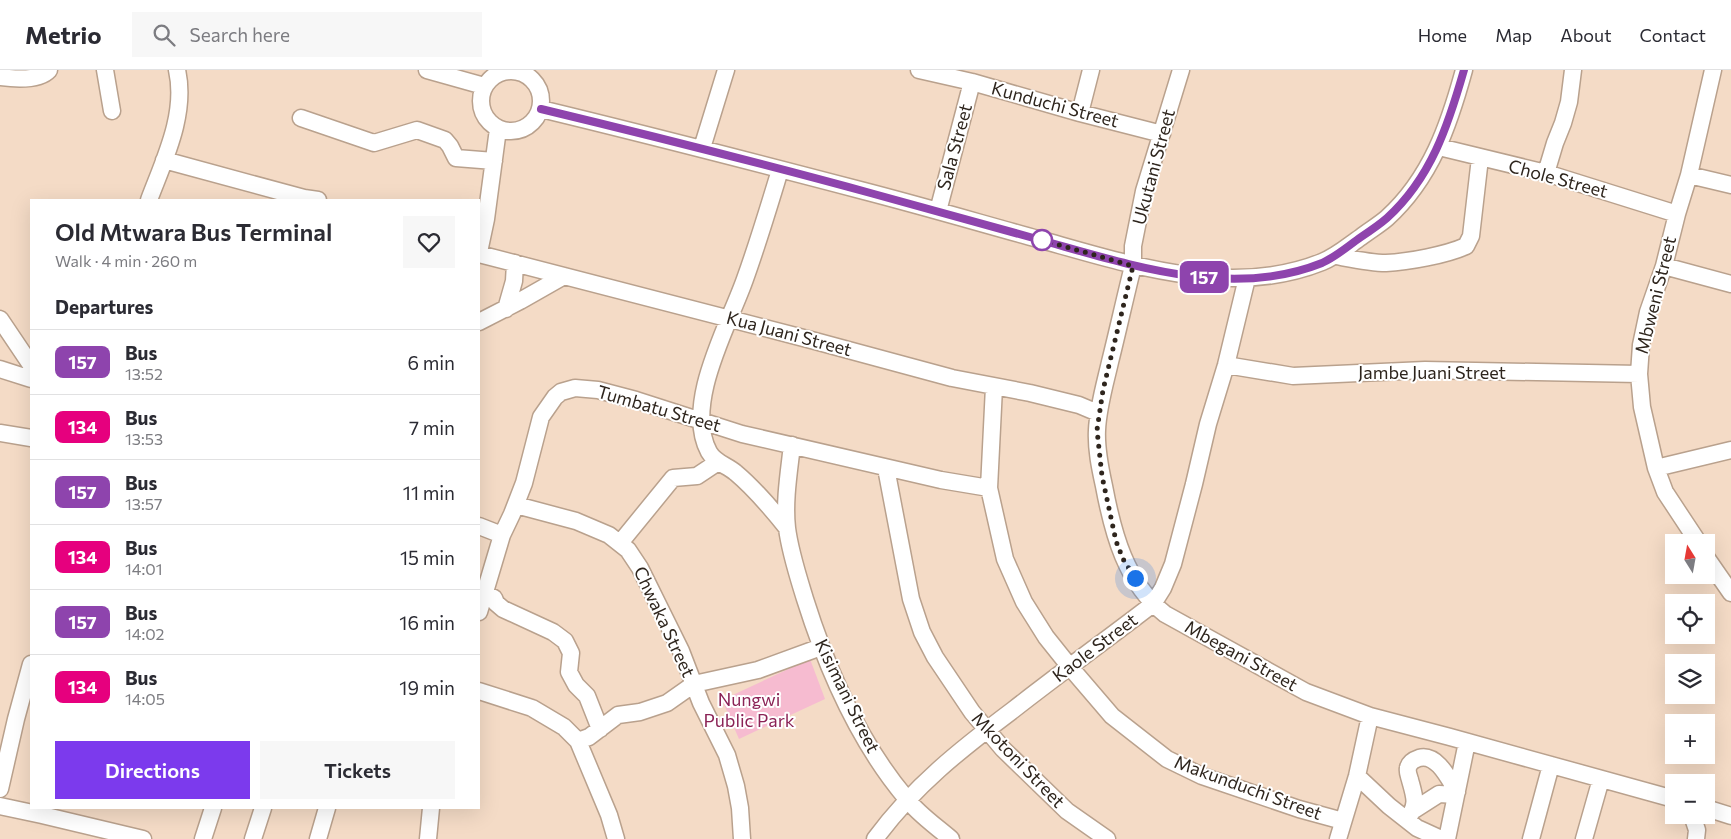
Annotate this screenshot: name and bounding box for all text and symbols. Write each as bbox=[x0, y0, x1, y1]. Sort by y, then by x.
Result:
search box bbox=[132, 12, 482, 57]
text: Metrio bbox=[25, 20, 102, 49]
icon: search bbox=[150, 21, 178, 49]
text: Search here bbox=[190, 23, 290, 46]
text: Home bbox=[1418, 24, 1467, 46]
text: Map bbox=[1495, 24, 1532, 46]
text: About bbox=[1560, 24, 1612, 46]
text: Contact bbox=[1640, 24, 1706, 46]
street label: Kunduchi Street bbox=[989, 76, 1121, 132]
street label: Sala Street bbox=[932, 101, 976, 192]
street label: Ukutani Street bbox=[1127, 106, 1179, 227]
street label: Chole Street bbox=[1506, 154, 1610, 202]
button: heart bbox=[403, 216, 455, 268]
text: Old Mtwara Bus Terminal bbox=[55, 217, 332, 246]
unlabelled marker bbox=[1031, 229, 1053, 251]
street label: Mbweni Street bbox=[1630, 234, 1680, 356]
text: Walk · 4 min · 260 m bbox=[55, 251, 197, 270]
line badge: 157 bbox=[1175, 261, 1233, 293]
text: 157 bbox=[1190, 266, 1218, 288]
text: Departures bbox=[55, 295, 153, 318]
street label: Kua Juani Street bbox=[724, 306, 854, 360]
text: Bus bbox=[125, 341, 157, 364]
text: 157 bbox=[68, 351, 97, 373]
text: 6 min bbox=[407, 351, 455, 374]
street label: Jambe Juani Street bbox=[1358, 361, 1506, 383]
text: 13:52 bbox=[125, 364, 163, 383]
street label: Tumbatu Street bbox=[595, 380, 724, 436]
text: Bus bbox=[125, 406, 157, 429]
text: 134 bbox=[68, 416, 97, 438]
text: 7 min bbox=[409, 416, 455, 439]
text: 13:53 bbox=[125, 429, 163, 448]
text: Bus bbox=[125, 471, 157, 494]
text: 157 bbox=[68, 481, 97, 503]
text: 11 min bbox=[403, 481, 455, 504]
text: 13:57 bbox=[125, 494, 162, 513]
north arrow bbox=[1665, 534, 1715, 584]
map controls bbox=[1665, 534, 1715, 824]
text: Bus bbox=[125, 536, 157, 559]
text: 134 bbox=[68, 546, 97, 568]
text: 15 min bbox=[400, 546, 455, 569]
text: 14:01 bbox=[125, 559, 163, 578]
street label: Chwaka Street bbox=[630, 563, 700, 680]
your location bbox=[1123, 566, 1148, 591]
button: locate bbox=[1665, 594, 1715, 644]
text: Bus bbox=[125, 601, 157, 624]
street label: Kaole Street bbox=[1048, 608, 1141, 686]
text: 157 bbox=[68, 611, 97, 633]
text: 16 min bbox=[399, 611, 455, 634]
street label: Mbegani Street bbox=[1181, 615, 1302, 695]
text: 14:02 bbox=[125, 624, 164, 643]
street label: Kisimani Street bbox=[811, 635, 885, 756]
button: layers bbox=[1665, 654, 1715, 704]
text: Bus bbox=[125, 666, 157, 689]
text: 134 bbox=[68, 676, 97, 698]
text: 19 min bbox=[399, 676, 455, 699]
park label: Nungwi Public Park bbox=[703, 688, 795, 731]
text: 14:05 bbox=[125, 689, 165, 708]
street label: Mkotoni Street bbox=[968, 707, 1070, 812]
button: + bbox=[1665, 714, 1715, 764]
button: Directions bbox=[55, 741, 250, 799]
button: Tickets bbox=[260, 741, 455, 799]
street label: Makunduchi Street bbox=[1172, 750, 1325, 824]
button: − bbox=[1665, 774, 1715, 824]

